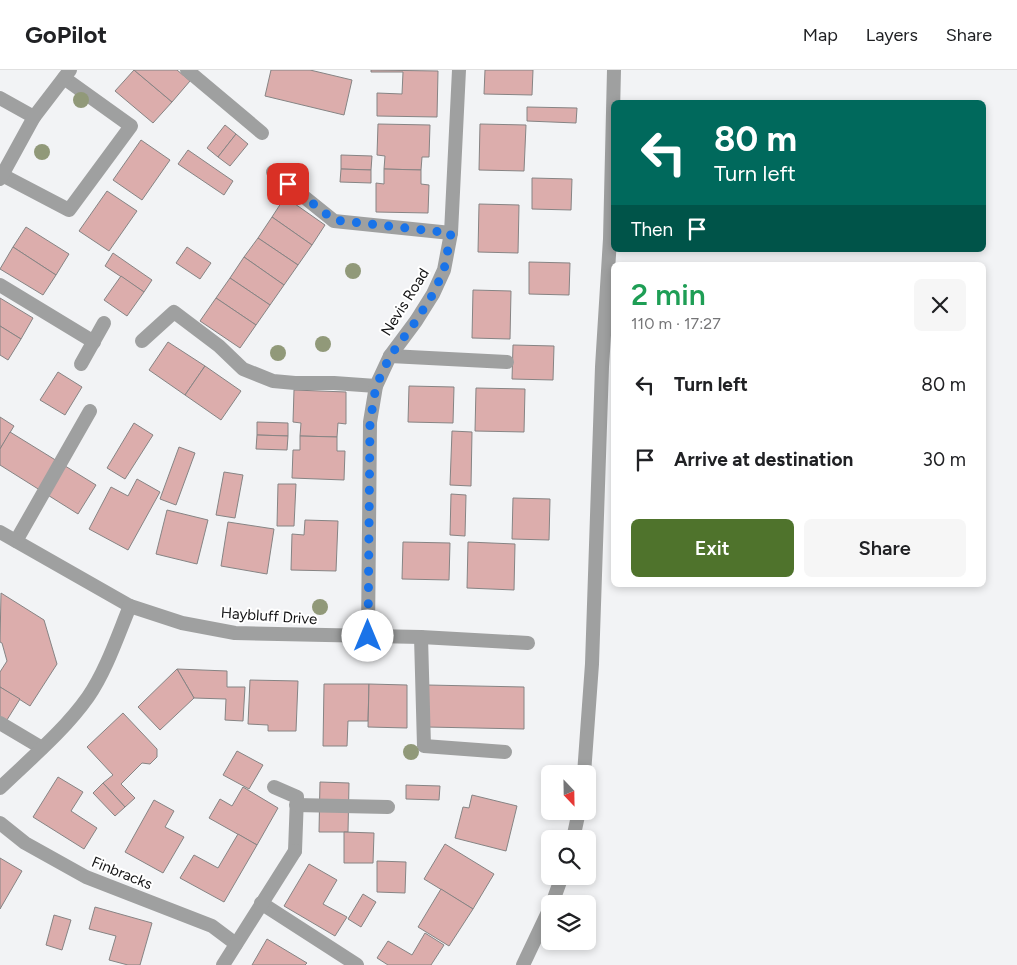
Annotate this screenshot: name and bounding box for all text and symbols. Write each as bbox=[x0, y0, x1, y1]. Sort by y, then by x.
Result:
text: GoPilot bbox=[25, 20, 107, 49]
text: Map bbox=[803, 24, 838, 46]
text: Layers bbox=[866, 24, 918, 46]
text: Share bbox=[946, 24, 992, 46]
text: 80 m bbox=[714, 118, 797, 160]
icon: left bbox=[631, 120, 696, 185]
text: Turn left bbox=[714, 160, 796, 187]
pin bbox=[267, 163, 309, 205]
icon: arrive bbox=[274, 170, 302, 198]
icon: arrive bbox=[683, 215, 711, 243]
text: Then bbox=[631, 218, 673, 241]
street label: Nevis Road bbox=[377, 265, 433, 339]
text: 2 min bbox=[631, 276, 706, 313]
button: close bbox=[914, 279, 966, 331]
text: 110 m · 17:27 bbox=[631, 314, 721, 333]
icon: left bbox=[631, 371, 659, 399]
text: Turn left bbox=[674, 373, 748, 396]
text: 80 m bbox=[921, 373, 966, 396]
icon: arrive bbox=[631, 446, 659, 474]
text: Arrive at destination bbox=[674, 448, 853, 471]
text: 30 m bbox=[923, 448, 966, 471]
button: Exit bbox=[631, 519, 794, 577]
button: Share bbox=[804, 519, 966, 577]
street label: Haybluff Drive bbox=[220, 604, 318, 628]
position arrow bbox=[341, 609, 393, 661]
north arrow bbox=[541, 765, 596, 820]
map controls bbox=[541, 765, 596, 950]
button: search bbox=[541, 830, 596, 885]
street label: Finbracks bbox=[89, 853, 155, 893]
button: layers bbox=[541, 895, 596, 950]

